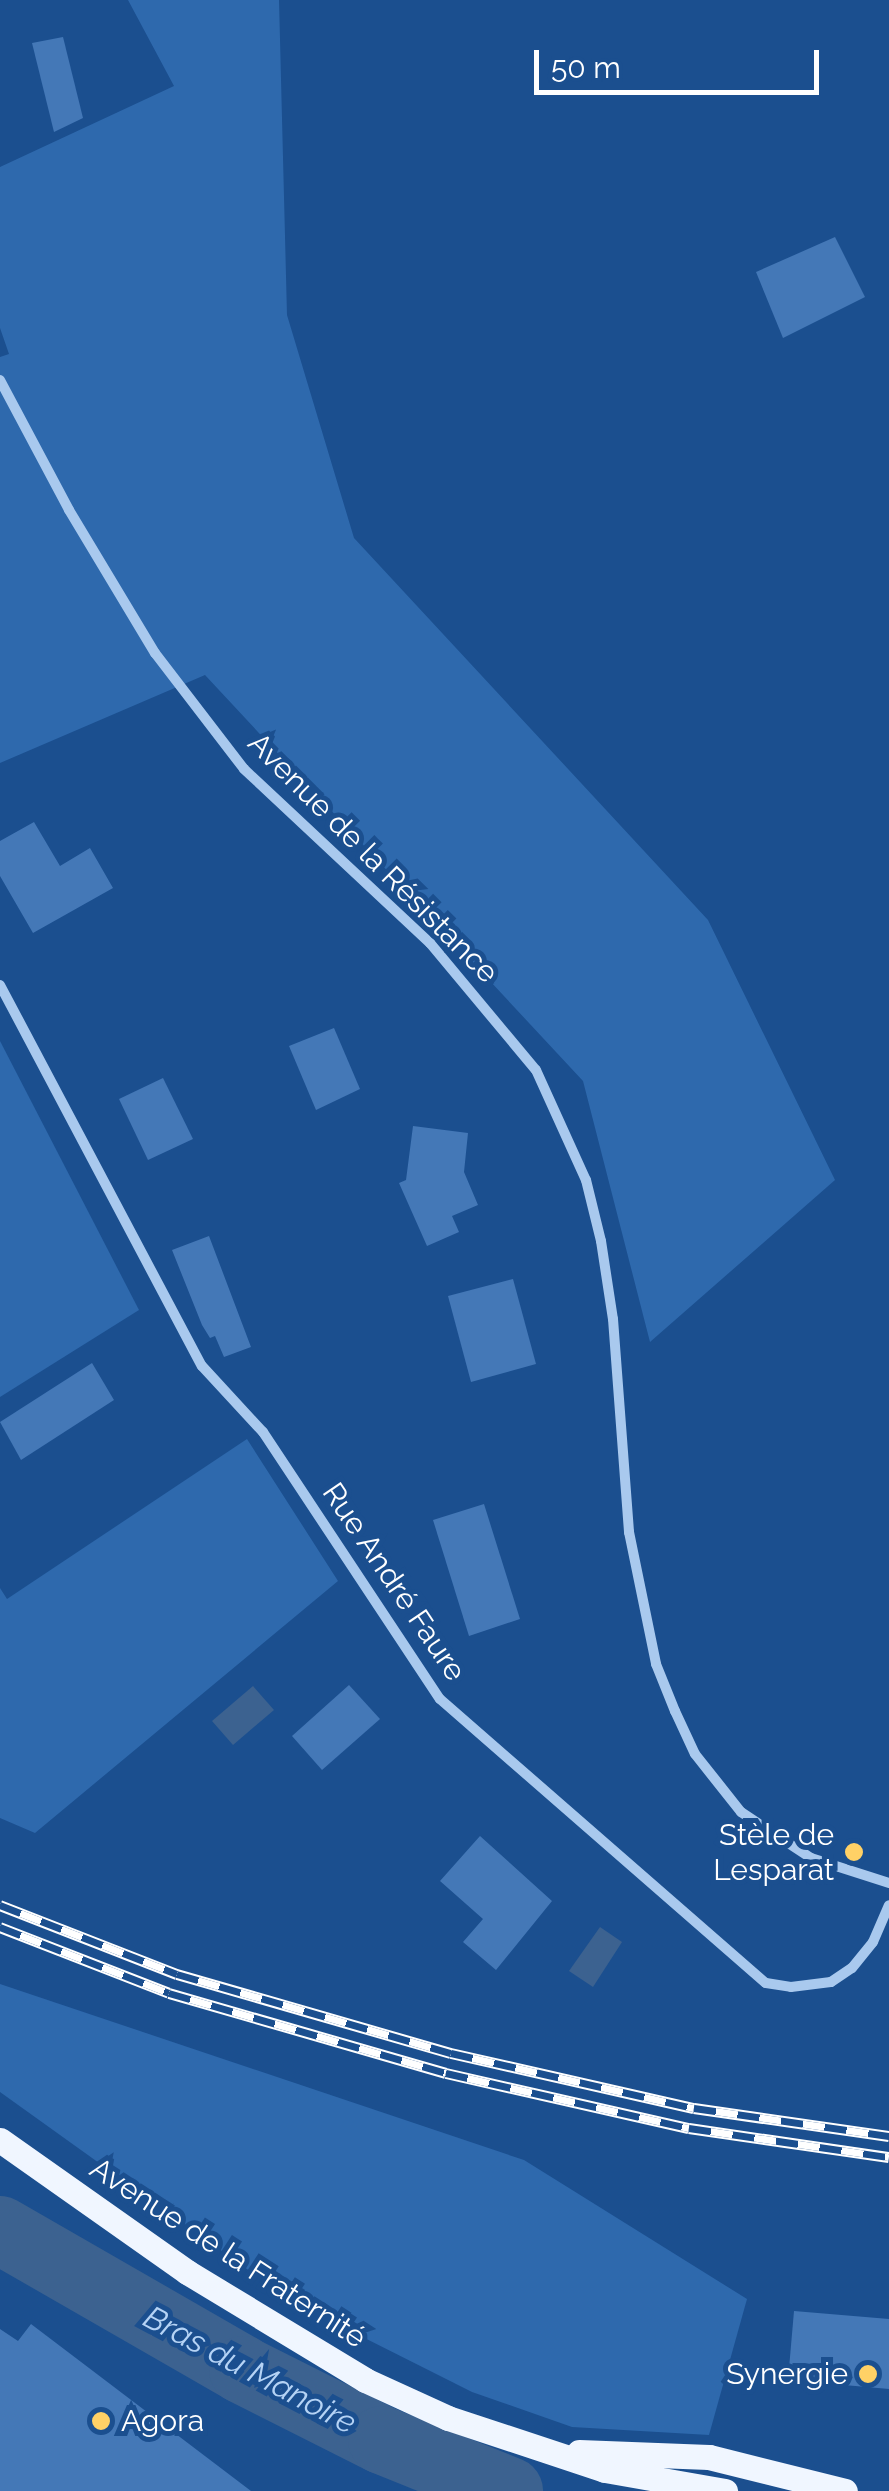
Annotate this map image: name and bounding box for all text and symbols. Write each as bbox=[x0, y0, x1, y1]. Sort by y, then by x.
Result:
scale bar bbox=[539, 30, 824, 92]
text: 50 m bbox=[551, 50, 621, 85]
street label: Avenue de la Résistance bbox=[240, 725, 506, 991]
street label: Rue André Faure bbox=[314, 1476, 474, 1688]
place label: Stèle de Lesparat bbox=[713, 1817, 834, 1888]
marker: Stèle de Lesparat bbox=[843, 1841, 865, 1863]
street label: Avenue de la Fraternité bbox=[83, 2150, 373, 2356]
water label: Bras du Manoire bbox=[137, 2298, 363, 2442]
place label: Synergie bbox=[726, 2356, 848, 2392]
marker: Synergie bbox=[857, 2363, 879, 2385]
place label: Agora bbox=[121, 2403, 204, 2439]
marker: Agora bbox=[90, 2410, 112, 2432]

